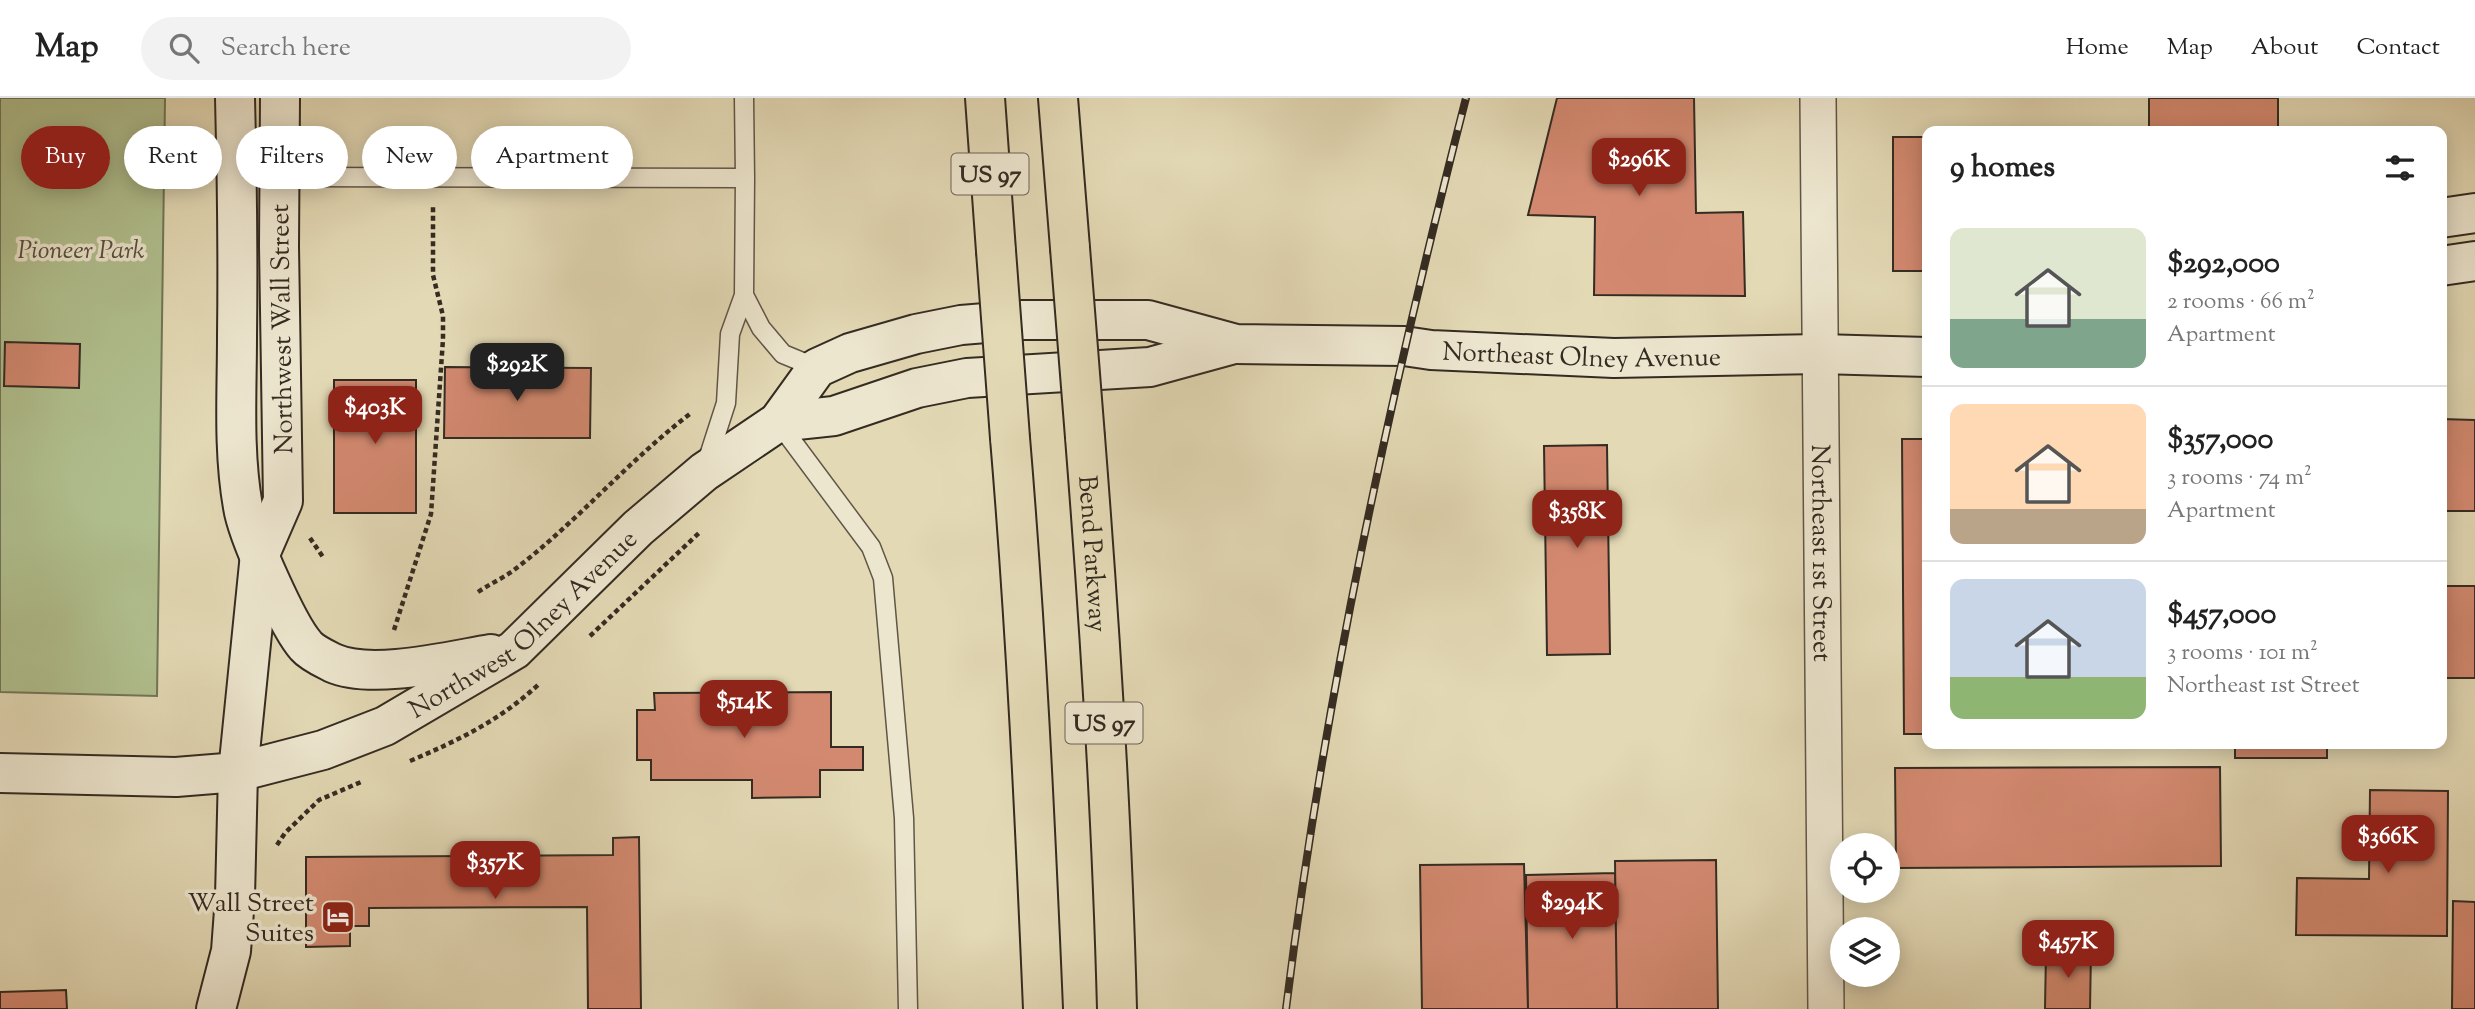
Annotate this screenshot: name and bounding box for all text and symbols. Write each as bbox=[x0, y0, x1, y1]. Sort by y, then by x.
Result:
search box bbox=[141, 17, 631, 80]
text: Map bbox=[35, 24, 99, 72]
icon: search bbox=[165, 29, 203, 67]
text: Search here bbox=[221, 30, 351, 67]
text: Home bbox=[2066, 31, 2129, 65]
text: Map bbox=[2167, 31, 2213, 65]
text: About bbox=[2251, 31, 2318, 65]
text: Contact bbox=[2356, 31, 2440, 65]
chip: Buy bbox=[21, 126, 110, 189]
chip: Rent bbox=[124, 126, 222, 189]
chip: Filters bbox=[236, 126, 348, 189]
chip: New bbox=[362, 126, 457, 189]
chip: Apartment bbox=[471, 126, 633, 189]
pin: $296K bbox=[1590, 139, 1688, 198]
text: $296K bbox=[1608, 144, 1670, 177]
text: 9 homes bbox=[1950, 147, 2055, 190]
icon: filters bbox=[2381, 149, 2419, 187]
road number: US 97 bbox=[951, 154, 1028, 194]
street label: Northwest Wall Street bbox=[263, 203, 304, 454]
park label: Pioneer Park bbox=[17, 233, 145, 270]
text: $292,000 bbox=[2167, 243, 2280, 286]
icon: home bbox=[2006, 256, 2090, 340]
text: 2 rooms · 66 m² bbox=[2167, 286, 2315, 319]
text: Apartment bbox=[2167, 319, 2276, 352]
street label: Northeast Olney Avenue bbox=[1441, 335, 1721, 379]
pin: $292K bbox=[468, 344, 566, 403]
text: $292K bbox=[486, 349, 548, 382]
pin: $403K bbox=[326, 386, 424, 446]
text: $403K bbox=[344, 392, 406, 425]
text: $357,000 bbox=[2167, 419, 2273, 462]
icon: home bbox=[2006, 432, 2090, 516]
street label: Northeast 1st Street bbox=[1800, 444, 1839, 662]
text: 3 rooms · 74 m² bbox=[2167, 462, 2312, 495]
street label: Bend Parkway bbox=[1067, 474, 1115, 633]
pin: $358K bbox=[1528, 490, 1626, 550]
text: Apartment bbox=[2167, 495, 2276, 528]
text: $358K bbox=[1548, 496, 1606, 529]
street label: Northwest Olney Avenue bbox=[402, 523, 647, 729]
text: $457,000 bbox=[2167, 594, 2276, 637]
icon: home bbox=[2006, 607, 2090, 691]
text: 3 rooms · 101 m² bbox=[2167, 637, 2318, 670]
text: Northeast 1st Street bbox=[2167, 670, 2360, 703]
pin: $514K bbox=[695, 680, 793, 740]
text: $514K bbox=[716, 686, 772, 719]
road number: US 97 bbox=[1066, 702, 1142, 744]
pin: $366K bbox=[2339, 816, 2437, 875]
text: $366K bbox=[2358, 821, 2418, 854]
map controls bbox=[1830, 833, 1900, 987]
button: locate bbox=[1830, 833, 1900, 903]
pin: $357K bbox=[446, 842, 544, 901]
text: $357K bbox=[466, 847, 524, 880]
pin: $294K bbox=[1523, 882, 1621, 941]
place label: Wall Street Suites bbox=[187, 886, 314, 953]
text: $294K bbox=[1541, 887, 1603, 920]
hotel icon: Wall Street Suites bbox=[319, 898, 357, 936]
button: layers bbox=[1830, 917, 1900, 987]
pin: $457K bbox=[2019, 920, 2117, 980]
text: $457K bbox=[2038, 926, 2098, 959]

